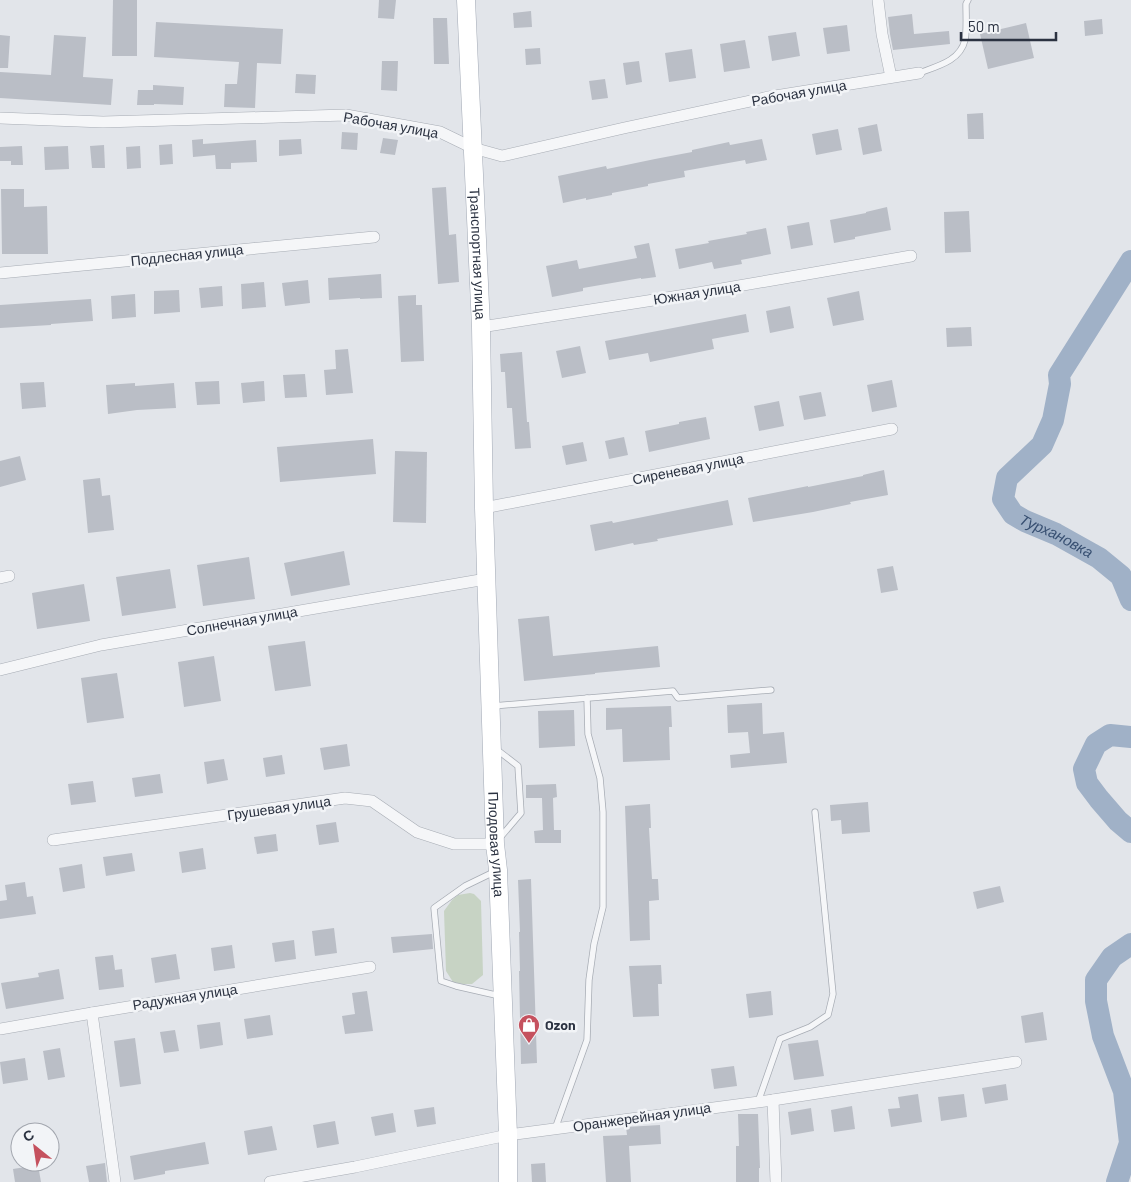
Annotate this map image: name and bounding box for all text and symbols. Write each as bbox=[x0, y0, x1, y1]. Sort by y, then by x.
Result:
scale bar bbox=[961, 10, 1056, 42]
text: 50 m bbox=[968, 17, 1000, 35]
street label: Рабочая улица bbox=[750, 76, 848, 109]
street label: Рабочая улица bbox=[342, 108, 440, 141]
street label: Транспортная улица bbox=[467, 187, 490, 320]
street label: Подлесная улица bbox=[130, 240, 244, 269]
street label: Южная улица bbox=[652, 277, 742, 308]
street label: Сиреневая улица bbox=[631, 449, 745, 488]
water label: Турхановка bbox=[1017, 510, 1097, 561]
street label: Солнечная улица bbox=[185, 602, 299, 639]
street label: Плодовая улица bbox=[485, 791, 508, 898]
street label: Грушевая улица bbox=[226, 792, 332, 823]
street label: Радужная улица bbox=[131, 980, 239, 1013]
shop icon: Ozon bbox=[517, 1013, 541, 1044]
place label: Ozon bbox=[545, 1016, 576, 1033]
street label: Оранжерейная улица bbox=[572, 1098, 712, 1135]
north arrow bbox=[10, 1122, 60, 1172]
text: С bbox=[20, 1125, 37, 1145]

